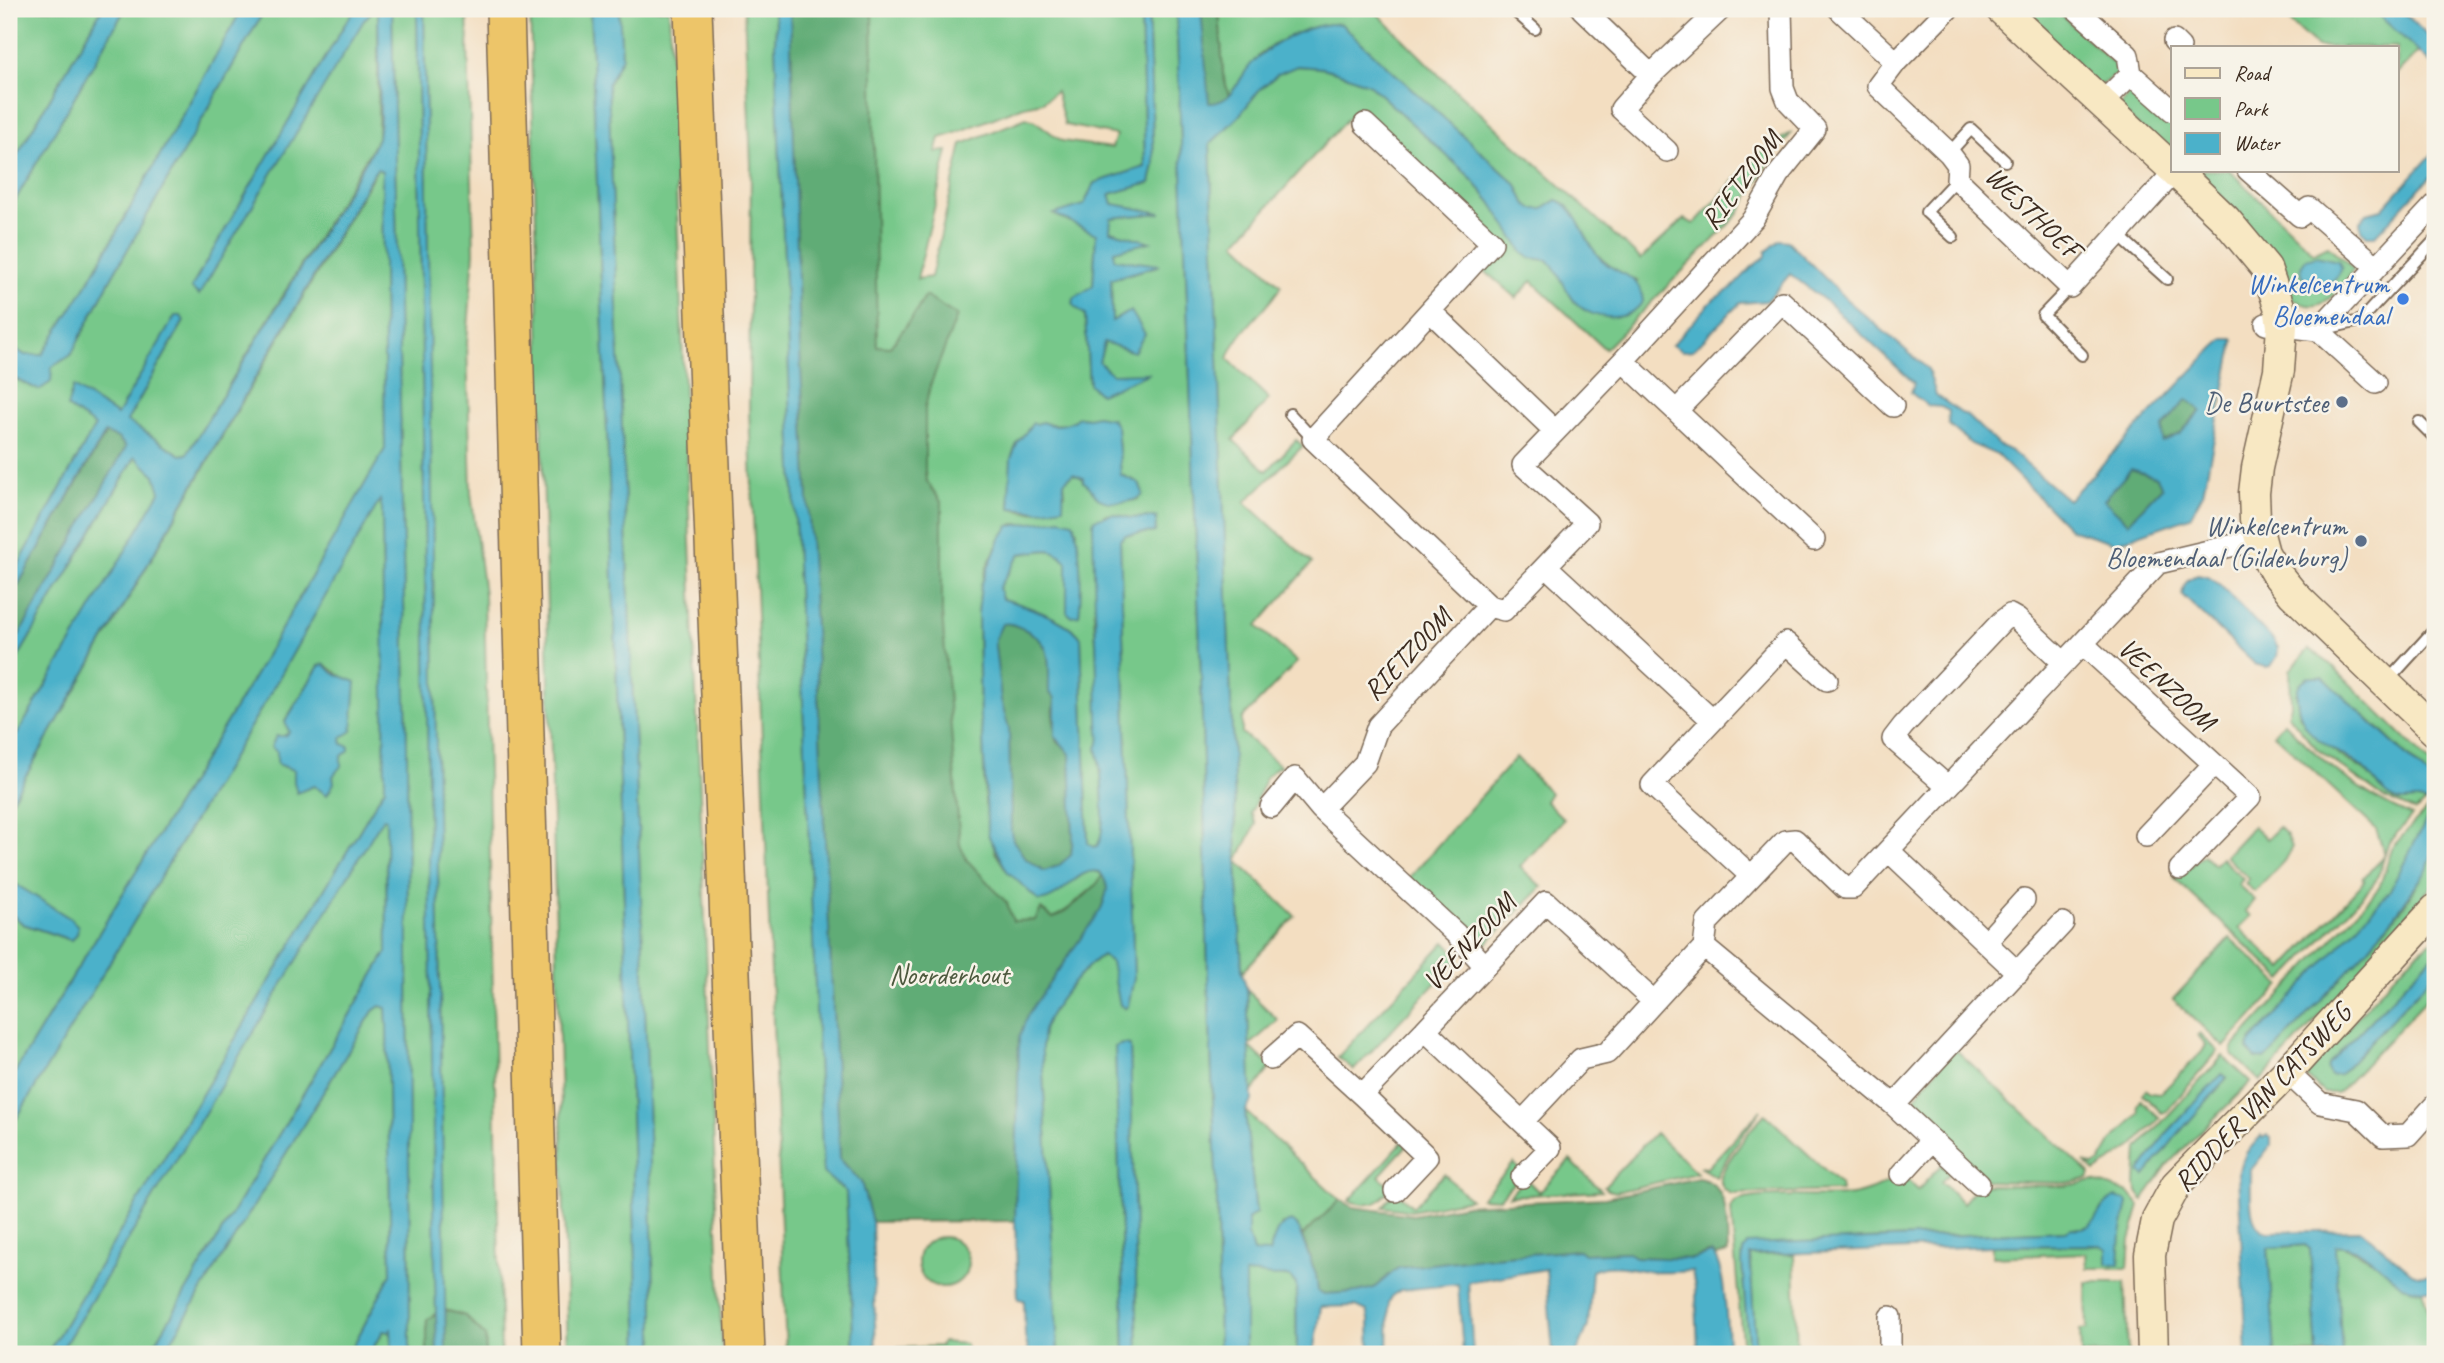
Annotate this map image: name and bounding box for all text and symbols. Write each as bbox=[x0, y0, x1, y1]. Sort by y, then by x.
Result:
legend bbox=[2171, 46, 2398, 172]
text: Road bbox=[2234, 60, 2273, 86]
text: Park bbox=[2234, 96, 2269, 122]
street label: RIETZOOM bbox=[1693, 122, 1791, 236]
text: Water bbox=[2234, 130, 2281, 156]
street label: WESTHOEF bbox=[1978, 158, 2092, 270]
place label: Winkelcentrum Bloemendaal bbox=[2248, 266, 2394, 333]
marker: Winkelcentrum Bloemendaal bbox=[2395, 291, 2411, 307]
place label: De Buurtstee bbox=[2204, 385, 2330, 420]
marker: De Buurtstee bbox=[2334, 394, 2350, 410]
place label: Winkelcentrum Bloemendaal (Gildenburg) bbox=[2106, 508, 2349, 575]
marker: Winkelcentrum Bloemendaal (Gildenburg) bbox=[2353, 533, 2369, 549]
street label: RIETZOOM bbox=[1355, 598, 1461, 708]
street label: VEENZOOM bbox=[2111, 630, 2225, 740]
street label: VEENZOOM bbox=[1415, 884, 1525, 998]
park label: Noorderhout bbox=[889, 957, 1011, 992]
street label: RIDDER VAN CATSWEG bbox=[2166, 993, 2360, 1198]

